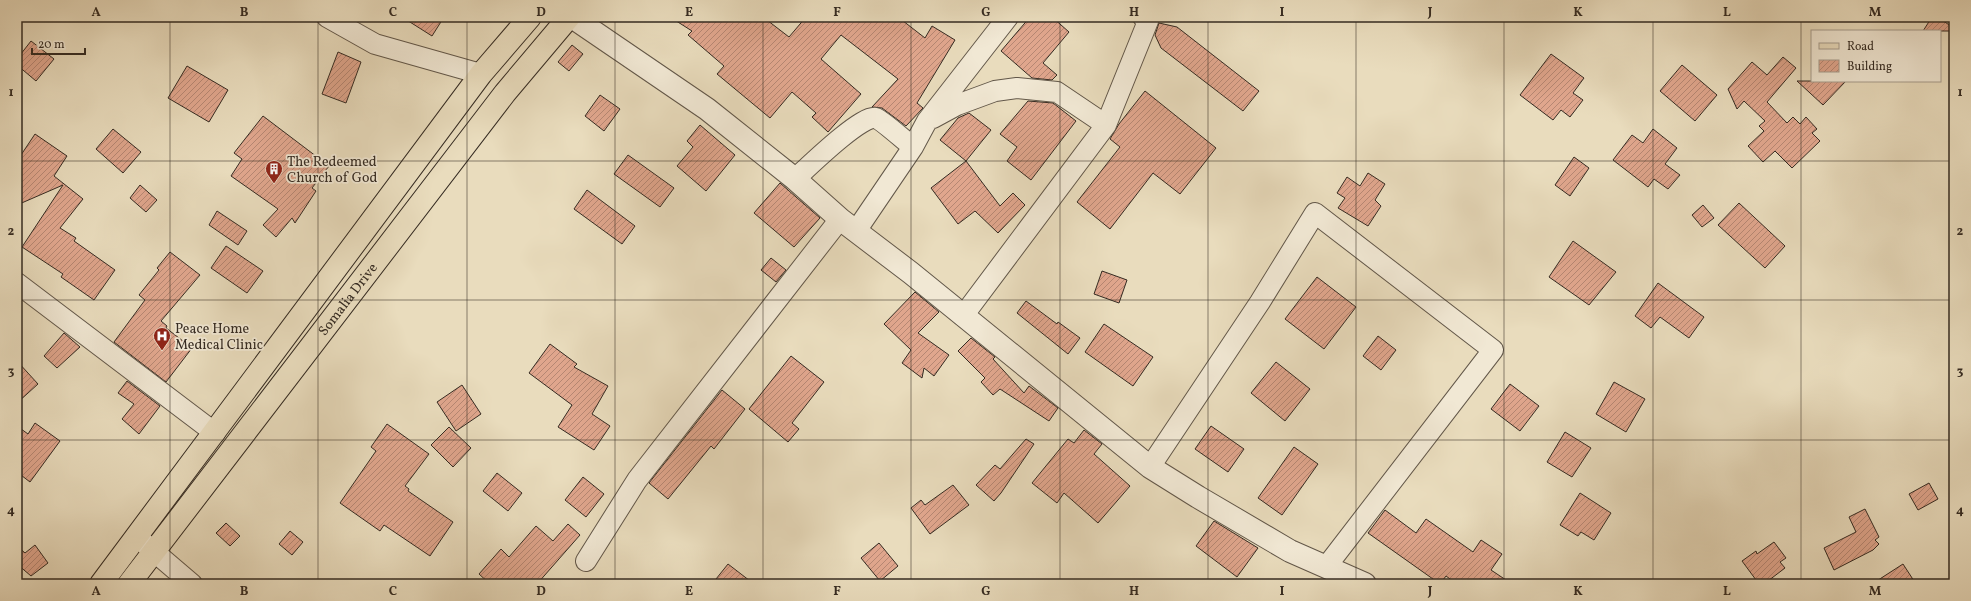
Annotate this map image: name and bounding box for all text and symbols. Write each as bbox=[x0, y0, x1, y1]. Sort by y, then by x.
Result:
text: A bbox=[91, 4, 101, 22]
text: B bbox=[240, 4, 249, 22]
text: C bbox=[389, 4, 397, 22]
text: D bbox=[536, 4, 546, 22]
text: E bbox=[685, 4, 693, 22]
text: F bbox=[833, 4, 841, 22]
text: G bbox=[981, 4, 991, 22]
text: H bbox=[1129, 4, 1139, 22]
text: I bbox=[1280, 4, 1285, 22]
text: J bbox=[1427, 4, 1433, 22]
text: K bbox=[1573, 4, 1583, 22]
text: L bbox=[1723, 4, 1731, 22]
text: M bbox=[1869, 4, 1882, 22]
scale bar bbox=[32, 30, 85, 56]
legend bbox=[1811, 30, 1941, 82]
text: 20 m bbox=[38, 37, 65, 53]
text: Road bbox=[1847, 39, 1874, 55]
text: Building bbox=[1847, 59, 1892, 75]
text: 1 bbox=[8, 84, 14, 102]
text: 1 bbox=[1957, 84, 1963, 102]
place label: The Redeemed Church of God bbox=[287, 153, 377, 188]
building icon: The Redeemed Church of God bbox=[264, 159, 284, 184]
text: 2 bbox=[8, 223, 15, 241]
text: 2 bbox=[1957, 223, 1964, 241]
street label: Somalia Drive bbox=[314, 259, 383, 340]
place label: Peace Home Medical Clinic bbox=[175, 320, 263, 355]
hospital icon: Peace Home Medical Clinic bbox=[152, 326, 172, 351]
text: 3 bbox=[8, 363, 15, 381]
text: 3 bbox=[1957, 363, 1964, 381]
text: 4 bbox=[7, 502, 15, 520]
text: 4 bbox=[1956, 502, 1964, 520]
text: A bbox=[91, 583, 101, 601]
text: B bbox=[240, 583, 249, 601]
text: C bbox=[389, 583, 397, 601]
text: D bbox=[536, 583, 546, 601]
text: E bbox=[685, 583, 693, 601]
text: F bbox=[833, 583, 841, 601]
text: G bbox=[981, 583, 991, 601]
text: H bbox=[1129, 583, 1139, 601]
text: I bbox=[1280, 583, 1285, 601]
text: J bbox=[1427, 583, 1433, 601]
text: K bbox=[1573, 583, 1583, 601]
text: L bbox=[1723, 583, 1731, 601]
text: M bbox=[1869, 583, 1882, 601]

